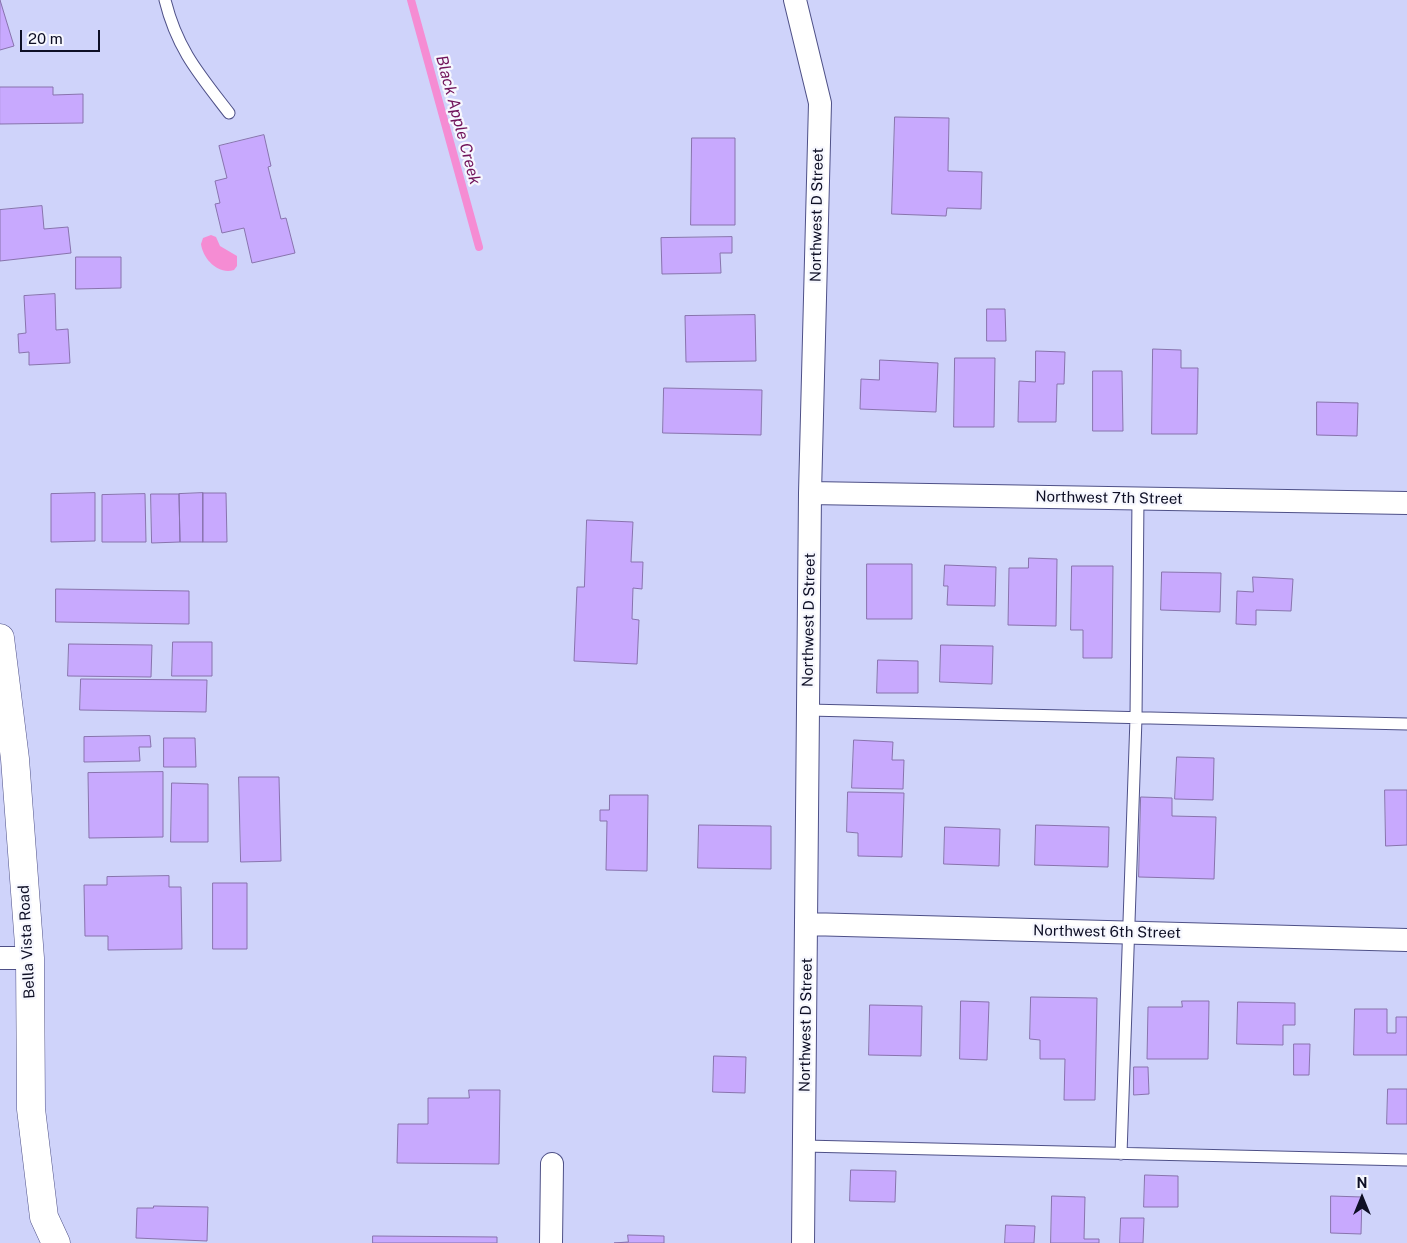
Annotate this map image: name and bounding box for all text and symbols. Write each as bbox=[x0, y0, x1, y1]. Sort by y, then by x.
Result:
scale bar bbox=[22, 20, 102, 52]
text: 20 m bbox=[28, 30, 63, 47]
water label: Black Apple Creek bbox=[431, 53, 485, 187]
street label: Northwest D Street bbox=[807, 148, 827, 282]
street label: Northwest 7th Street bbox=[1035, 488, 1183, 508]
street label: Northwest D Street bbox=[799, 553, 819, 687]
street label: Bella Vista Road bbox=[15, 885, 39, 999]
street label: Northwest 6th Street bbox=[1033, 922, 1181, 942]
street label: Northwest D Street bbox=[796, 958, 816, 1092]
north arrow bbox=[1337, 1173, 1387, 1223]
text: N bbox=[1357, 1175, 1367, 1191]

